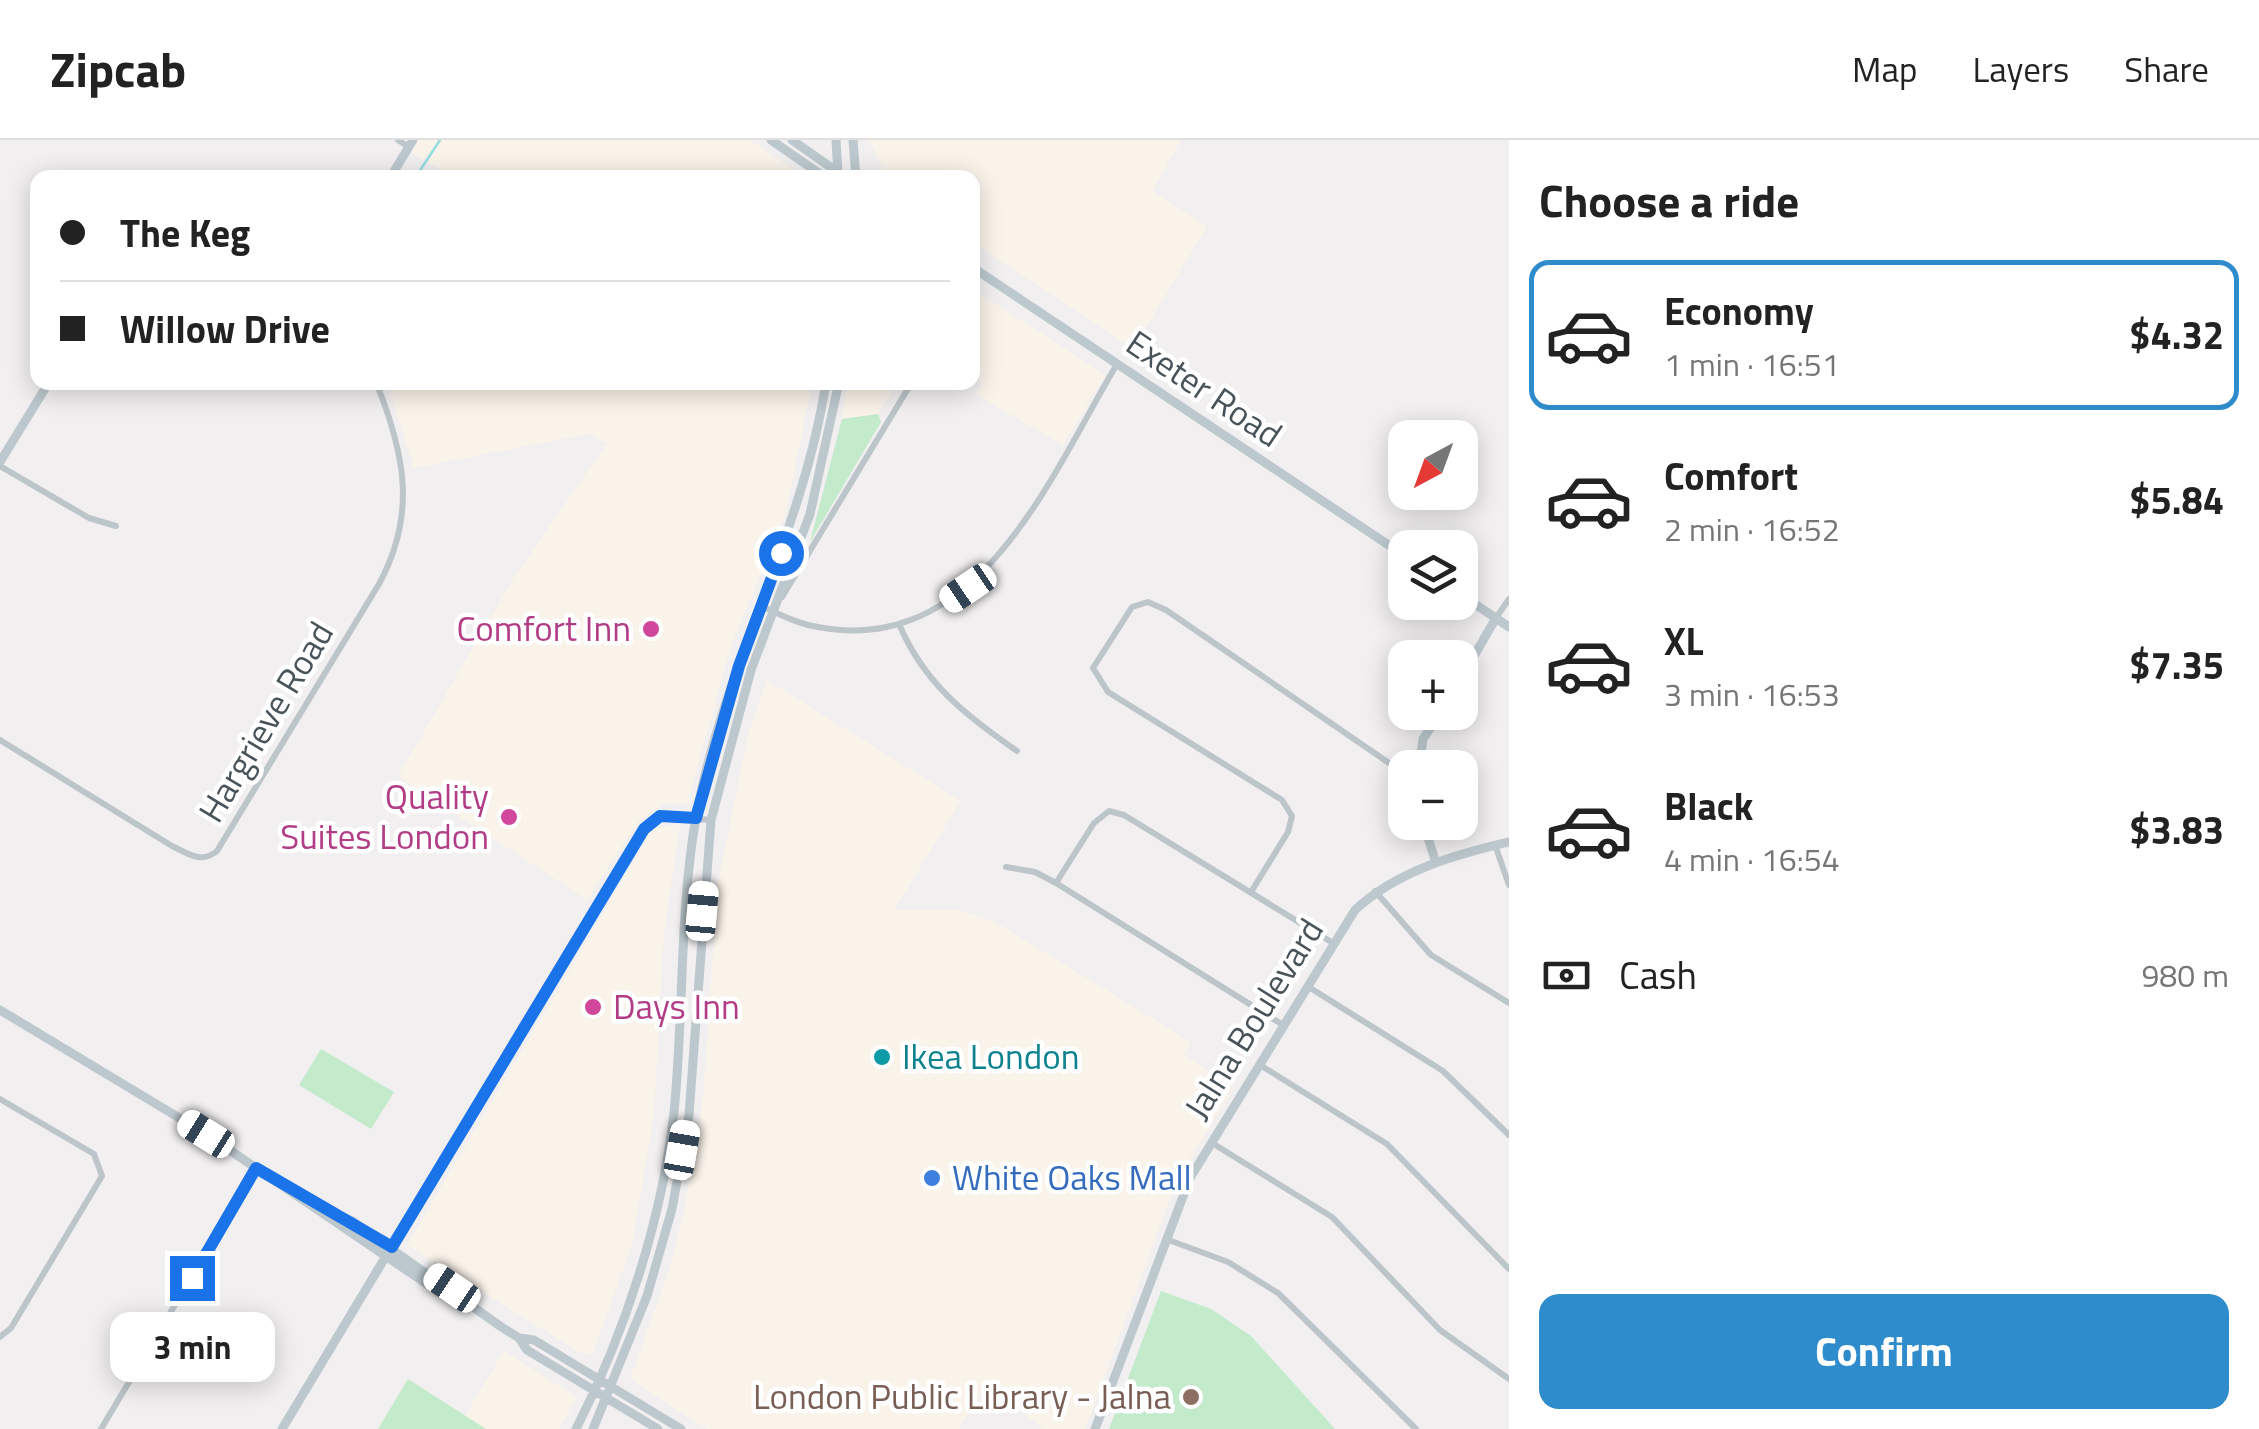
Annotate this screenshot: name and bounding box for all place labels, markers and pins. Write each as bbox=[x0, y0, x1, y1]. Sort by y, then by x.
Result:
place label: Comfort Inn bbox=[457, 601, 631, 655]
marker: Comfort Inn bbox=[640, 618, 662, 640]
place label: Quality Suites London bbox=[280, 769, 489, 863]
marker: Quality Suites London bbox=[498, 806, 520, 828]
place label: Days Inn bbox=[613, 979, 740, 1033]
marker: Days Inn bbox=[582, 996, 604, 1018]
place label: Ikea London bbox=[902, 1029, 1080, 1083]
marker: Ikea London bbox=[871, 1046, 893, 1068]
place label: White Oaks Mall bbox=[952, 1150, 1192, 1204]
marker: White Oaks Mall bbox=[921, 1167, 943, 1189]
place label: London Public Library - Jalna bbox=[753, 1369, 1171, 1423]
marker: London Public Library - Jalna bbox=[1180, 1386, 1202, 1408]

